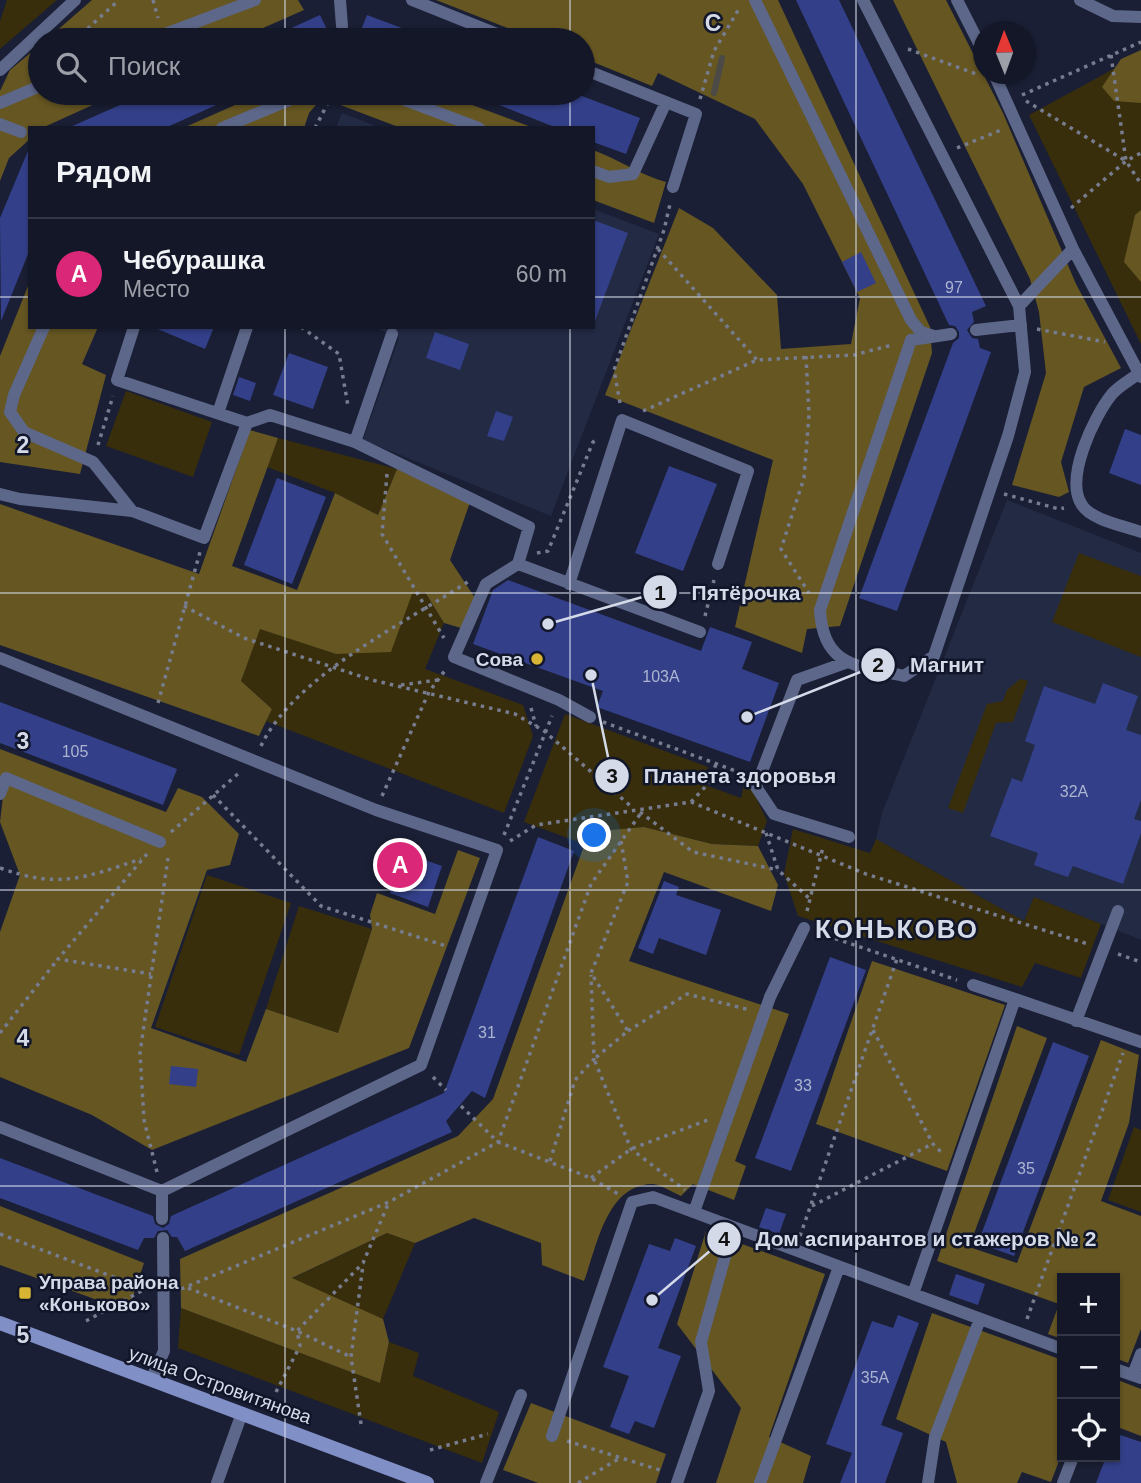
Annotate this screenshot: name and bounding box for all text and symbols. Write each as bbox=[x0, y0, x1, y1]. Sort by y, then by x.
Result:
text: C bbox=[705, 10, 721, 36]
north arrow bbox=[973, 21, 1036, 84]
search box bbox=[28, 28, 595, 105]
icon: search bbox=[52, 48, 90, 86]
text: Поиск bbox=[108, 51, 180, 81]
text: Рядом bbox=[56, 155, 152, 188]
text: Чебурашка bbox=[123, 245, 265, 275]
text: A bbox=[71, 261, 87, 287]
text: 60 m bbox=[516, 261, 567, 287]
text: Место bbox=[123, 276, 190, 302]
house number: 97 bbox=[945, 279, 963, 296]
text: 2 bbox=[17, 432, 29, 458]
callout: Пятёрочка bbox=[643, 571, 814, 613]
text: 1 bbox=[654, 581, 666, 604]
text: Пятёрочка bbox=[692, 581, 801, 604]
callout: Магнит bbox=[861, 644, 998, 686]
place label: Сова bbox=[476, 649, 523, 670]
marker: Сова bbox=[529, 651, 545, 667]
text: 2 bbox=[872, 653, 884, 676]
text: Магнит bbox=[910, 653, 984, 676]
house number: 103А bbox=[642, 668, 680, 685]
text: 3 bbox=[17, 728, 29, 754]
house number: 105 bbox=[62, 743, 88, 760]
callout: Планета здоровья bbox=[595, 755, 850, 797]
text: 3 bbox=[606, 764, 618, 787]
text: Планета здоровья bbox=[644, 764, 836, 787]
house number: 32А bbox=[1060, 783, 1089, 800]
your location bbox=[577, 818, 611, 852]
pin: A bbox=[377, 839, 423, 891]
district label: КОНЬКОВО bbox=[815, 914, 979, 944]
house number: 31 bbox=[478, 1024, 496, 1041]
text: 4 bbox=[17, 1025, 30, 1051]
house number: 33 bbox=[794, 1077, 812, 1094]
house number: 35 bbox=[1017, 1160, 1035, 1177]
callout: Дом аспирантов и стажеров № 2 bbox=[706, 1218, 1110, 1260]
text: 4 bbox=[718, 1227, 730, 1250]
text: Дом аспирантов и стажеров № 2 bbox=[756, 1227, 1096, 1250]
place label: Управа района «Коньково» bbox=[39, 1272, 179, 1315]
map controls bbox=[1057, 1273, 1120, 1462]
button: + bbox=[1057, 1273, 1120, 1336]
marker: Управа района «Коньково» bbox=[17, 1285, 33, 1301]
text: 5 bbox=[17, 1322, 30, 1348]
button: − bbox=[1057, 1336, 1120, 1399]
street label: улица Островитянова bbox=[126, 1342, 315, 1428]
house number: 35А bbox=[861, 1369, 890, 1386]
button: locate bbox=[1057, 1399, 1120, 1462]

